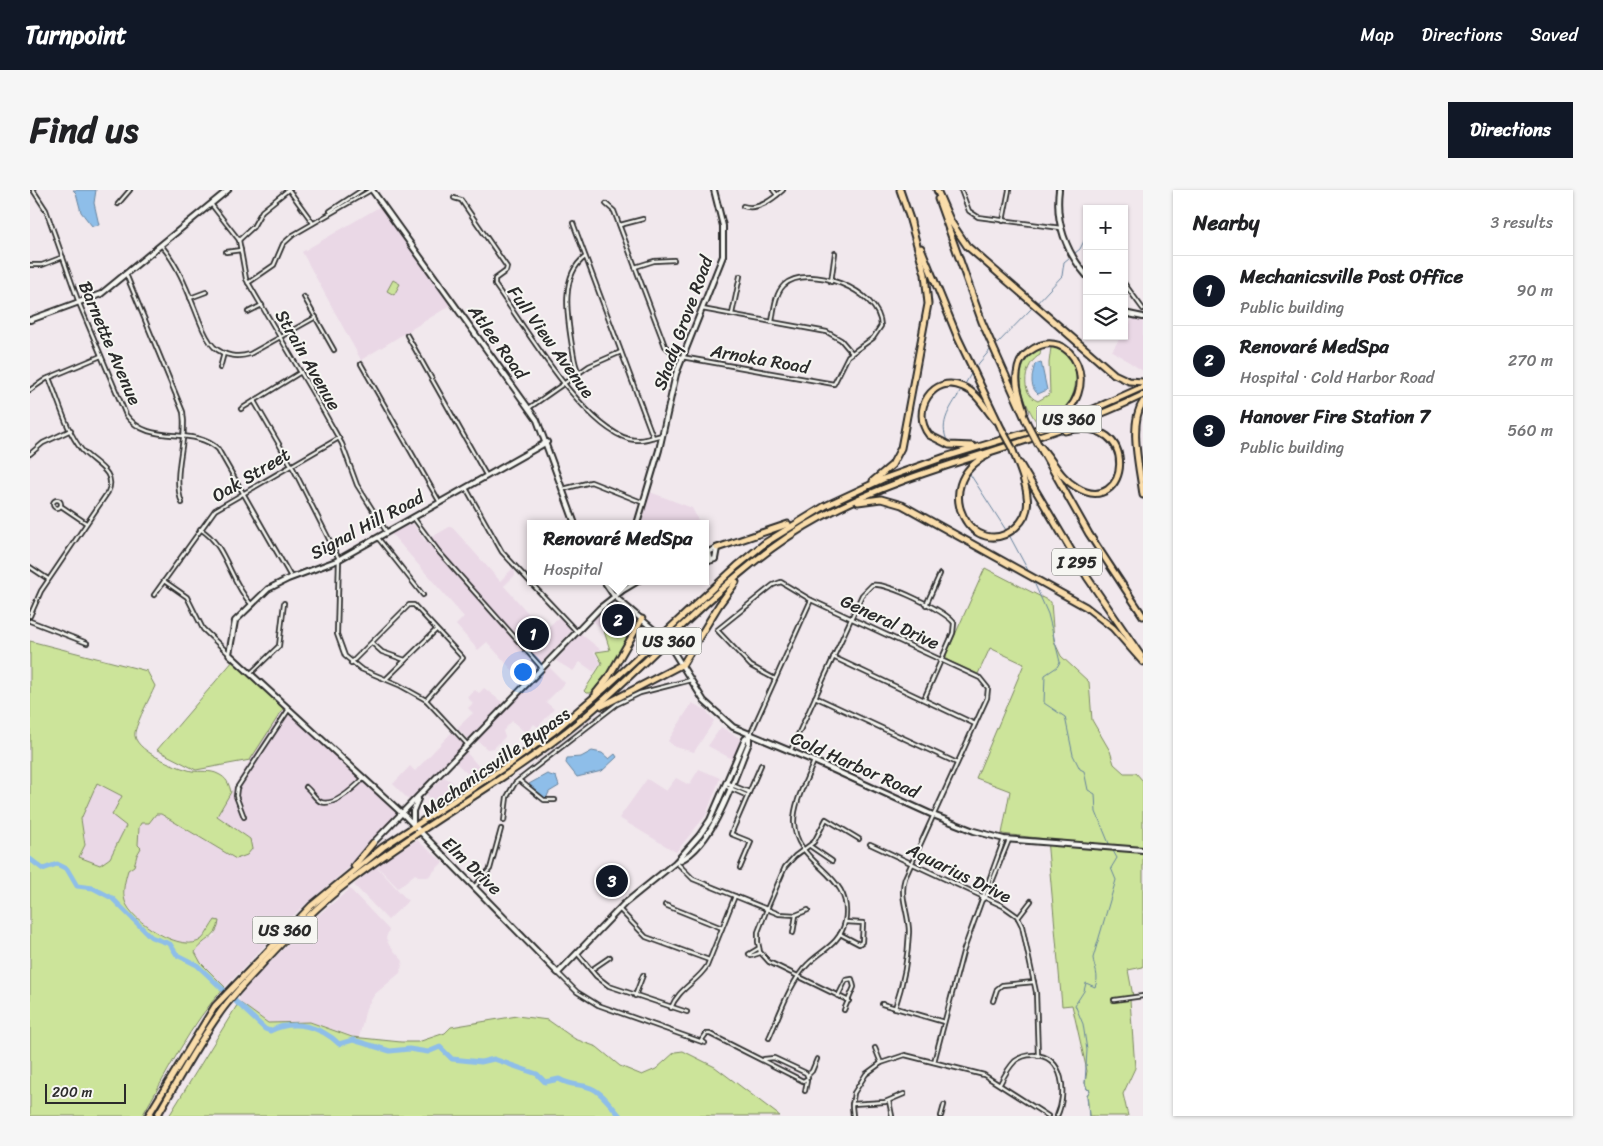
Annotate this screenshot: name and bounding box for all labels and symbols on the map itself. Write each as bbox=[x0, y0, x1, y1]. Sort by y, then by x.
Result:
street label: Shady Grove Road bbox=[644, 250, 723, 395]
street label: Barnette Avenue bbox=[69, 276, 151, 410]
street label: Full View Avenue bbox=[499, 279, 603, 406]
street label: Atlee Road bbox=[459, 297, 537, 388]
street label: Strain Avenue bbox=[266, 303, 350, 417]
street label: Arnoka Road bbox=[707, 334, 813, 384]
road number: US 360 bbox=[1036, 405, 1102, 432]
street label: Oak Street bbox=[205, 439, 297, 511]
street label: Signal Hill Road bbox=[304, 481, 431, 569]
road number: I 295 bbox=[1052, 548, 1102, 576]
street label: General Drive bbox=[835, 585, 945, 659]
pin: 2 bbox=[602, 601, 634, 639]
pin: 1 bbox=[517, 615, 549, 653]
road number: US 360 bbox=[636, 628, 702, 654]
your location bbox=[510, 659, 536, 685]
street label: Mechanicsville Bypass bbox=[415, 698, 578, 825]
street label: Cold Harbor Road bbox=[785, 722, 926, 808]
street label: Elm Drive bbox=[434, 829, 510, 903]
street label: Aquarius Drive bbox=[900, 833, 1017, 912]
pin: 3 bbox=[596, 862, 628, 900]
road number: US 360 bbox=[252, 916, 318, 944]
scale bar bbox=[45, 1081, 126, 1104]

